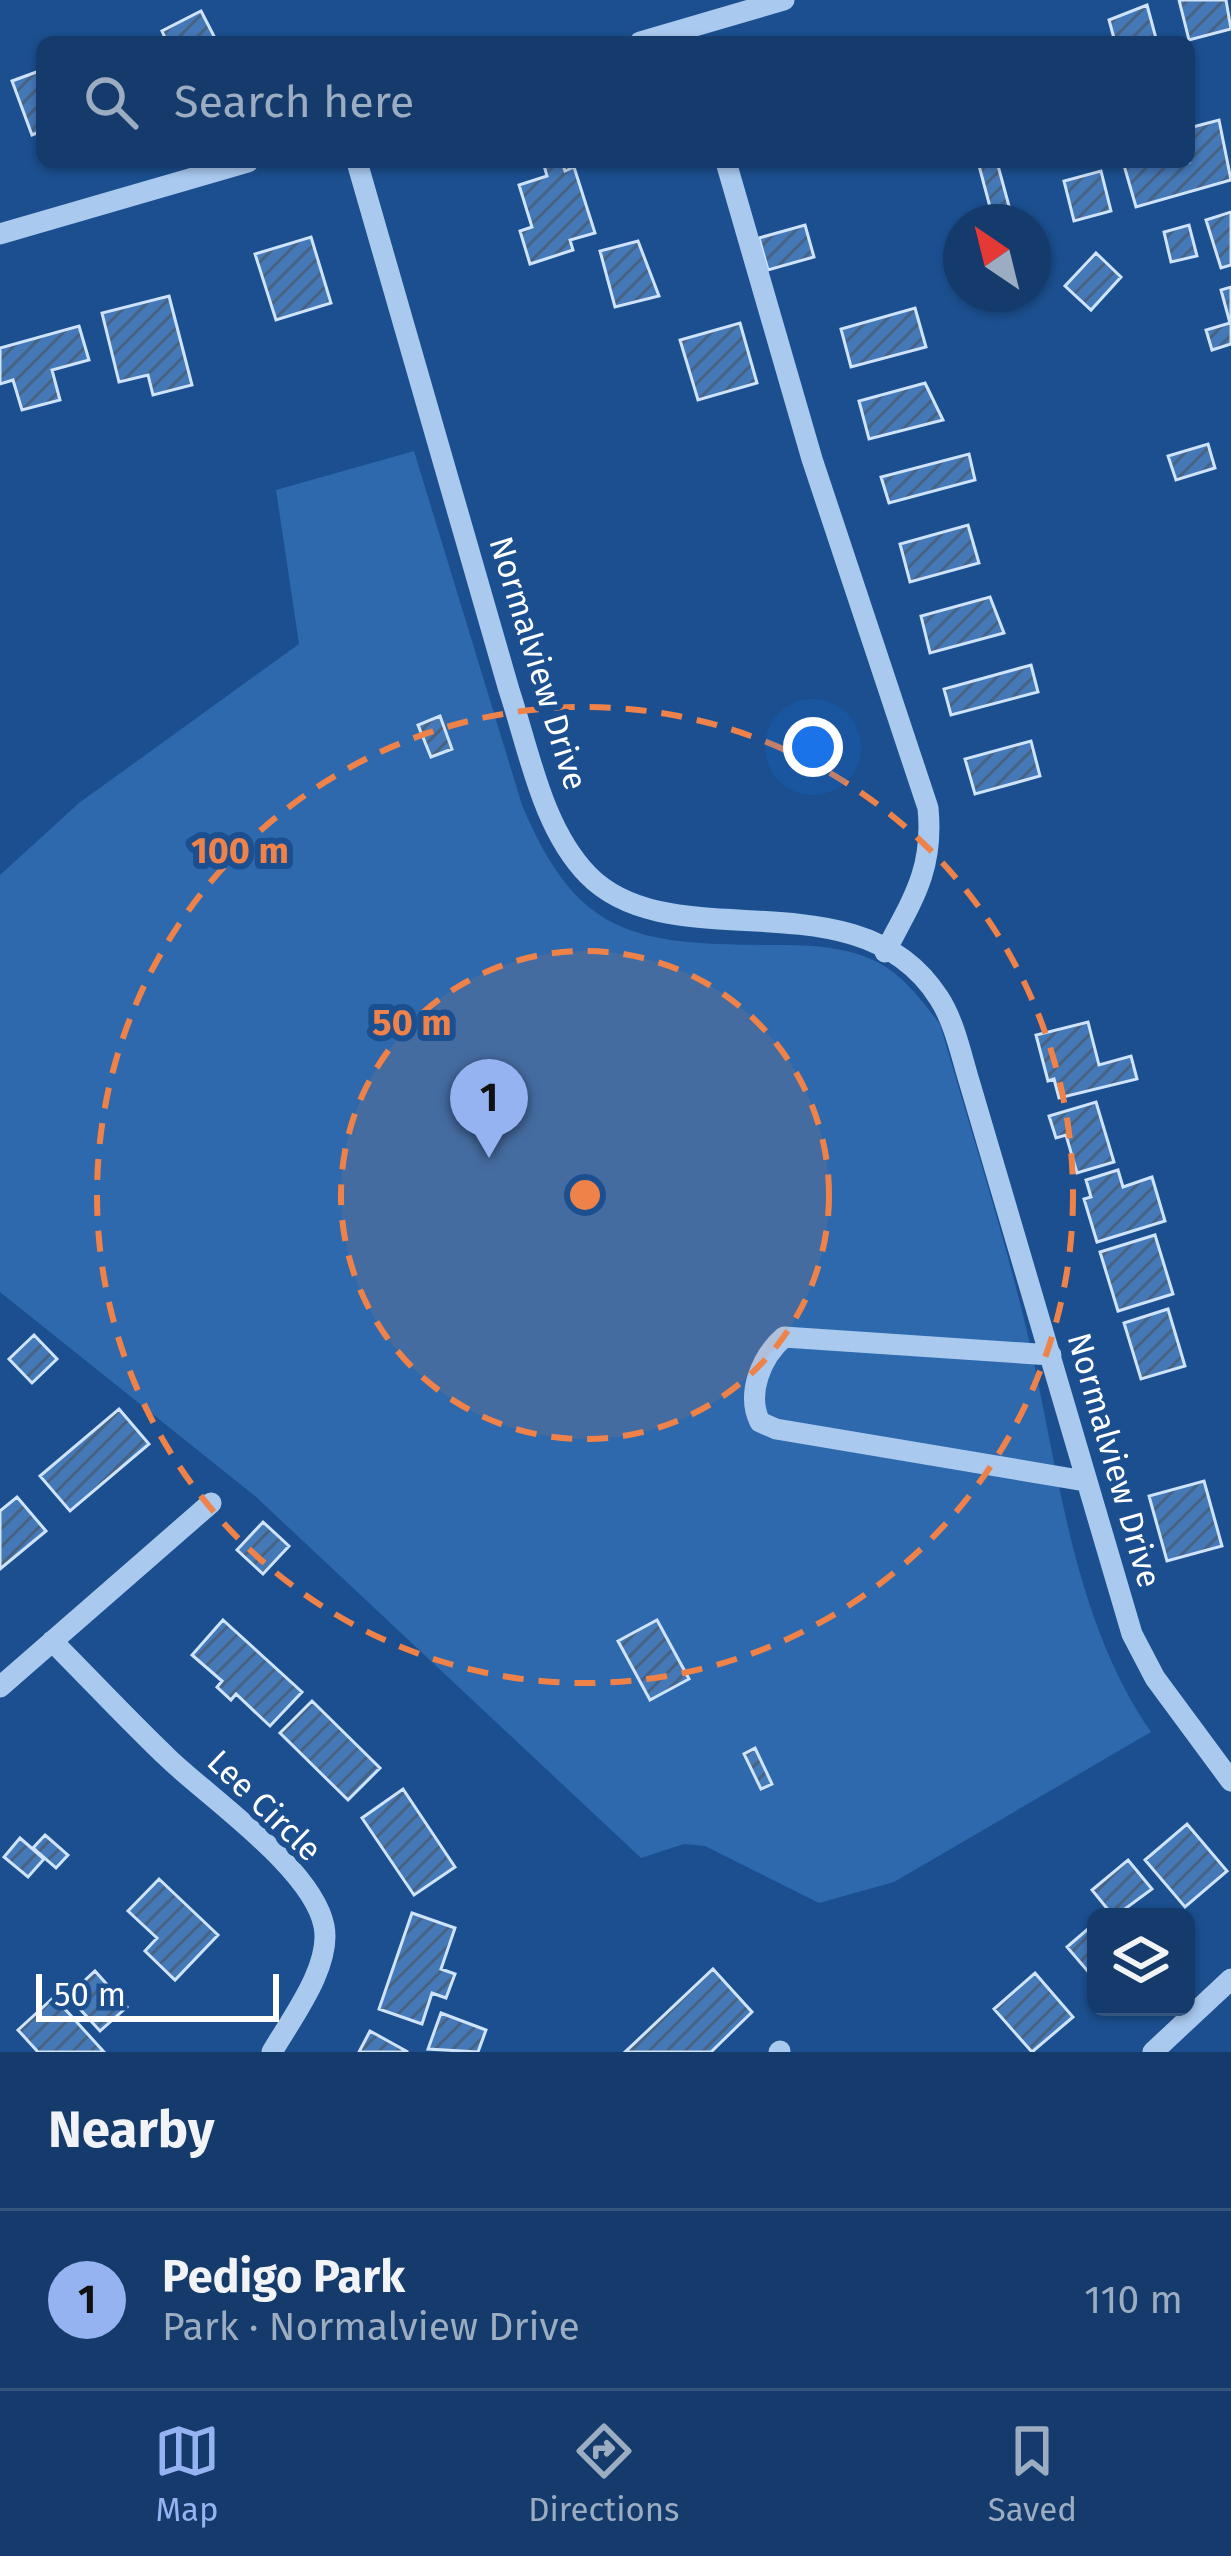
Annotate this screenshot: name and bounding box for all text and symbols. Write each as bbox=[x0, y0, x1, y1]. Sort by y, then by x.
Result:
search box bbox=[36, 36, 1195, 168]
icon: search bbox=[78, 69, 144, 135]
text: Search here bbox=[174, 75, 414, 129]
north arrow bbox=[943, 204, 1051, 312]
street label: Normalview Drive bbox=[480, 532, 596, 795]
your location bbox=[783, 717, 843, 777]
text: 100 m bbox=[191, 829, 289, 873]
text: 50 m bbox=[372, 1001, 452, 1045]
pin: 1 bbox=[450, 1059, 528, 1158]
centre of rings bbox=[564, 1174, 606, 1216]
street label: Normalview Drive bbox=[1059, 1328, 1170, 1592]
street label: Lee Circle bbox=[199, 1742, 330, 1870]
map controls bbox=[1087, 1908, 1195, 2016]
button: layers bbox=[1087, 1908, 1195, 2016]
scale bar bbox=[36, 1968, 279, 2021]
text: 50 m bbox=[54, 1975, 126, 2015]
text: Nearby bbox=[48, 2099, 214, 2161]
text: Pedigo Park bbox=[162, 2250, 405, 2304]
text: 1 bbox=[78, 2277, 96, 2323]
text: 110 m bbox=[1084, 2277, 1183, 2323]
text: Park · Normalview Drive bbox=[162, 2304, 580, 2350]
tab: Map bbox=[154, 2418, 220, 2530]
tab: Directions bbox=[528, 2418, 680, 2530]
tab: Saved bbox=[988, 2418, 1077, 2530]

